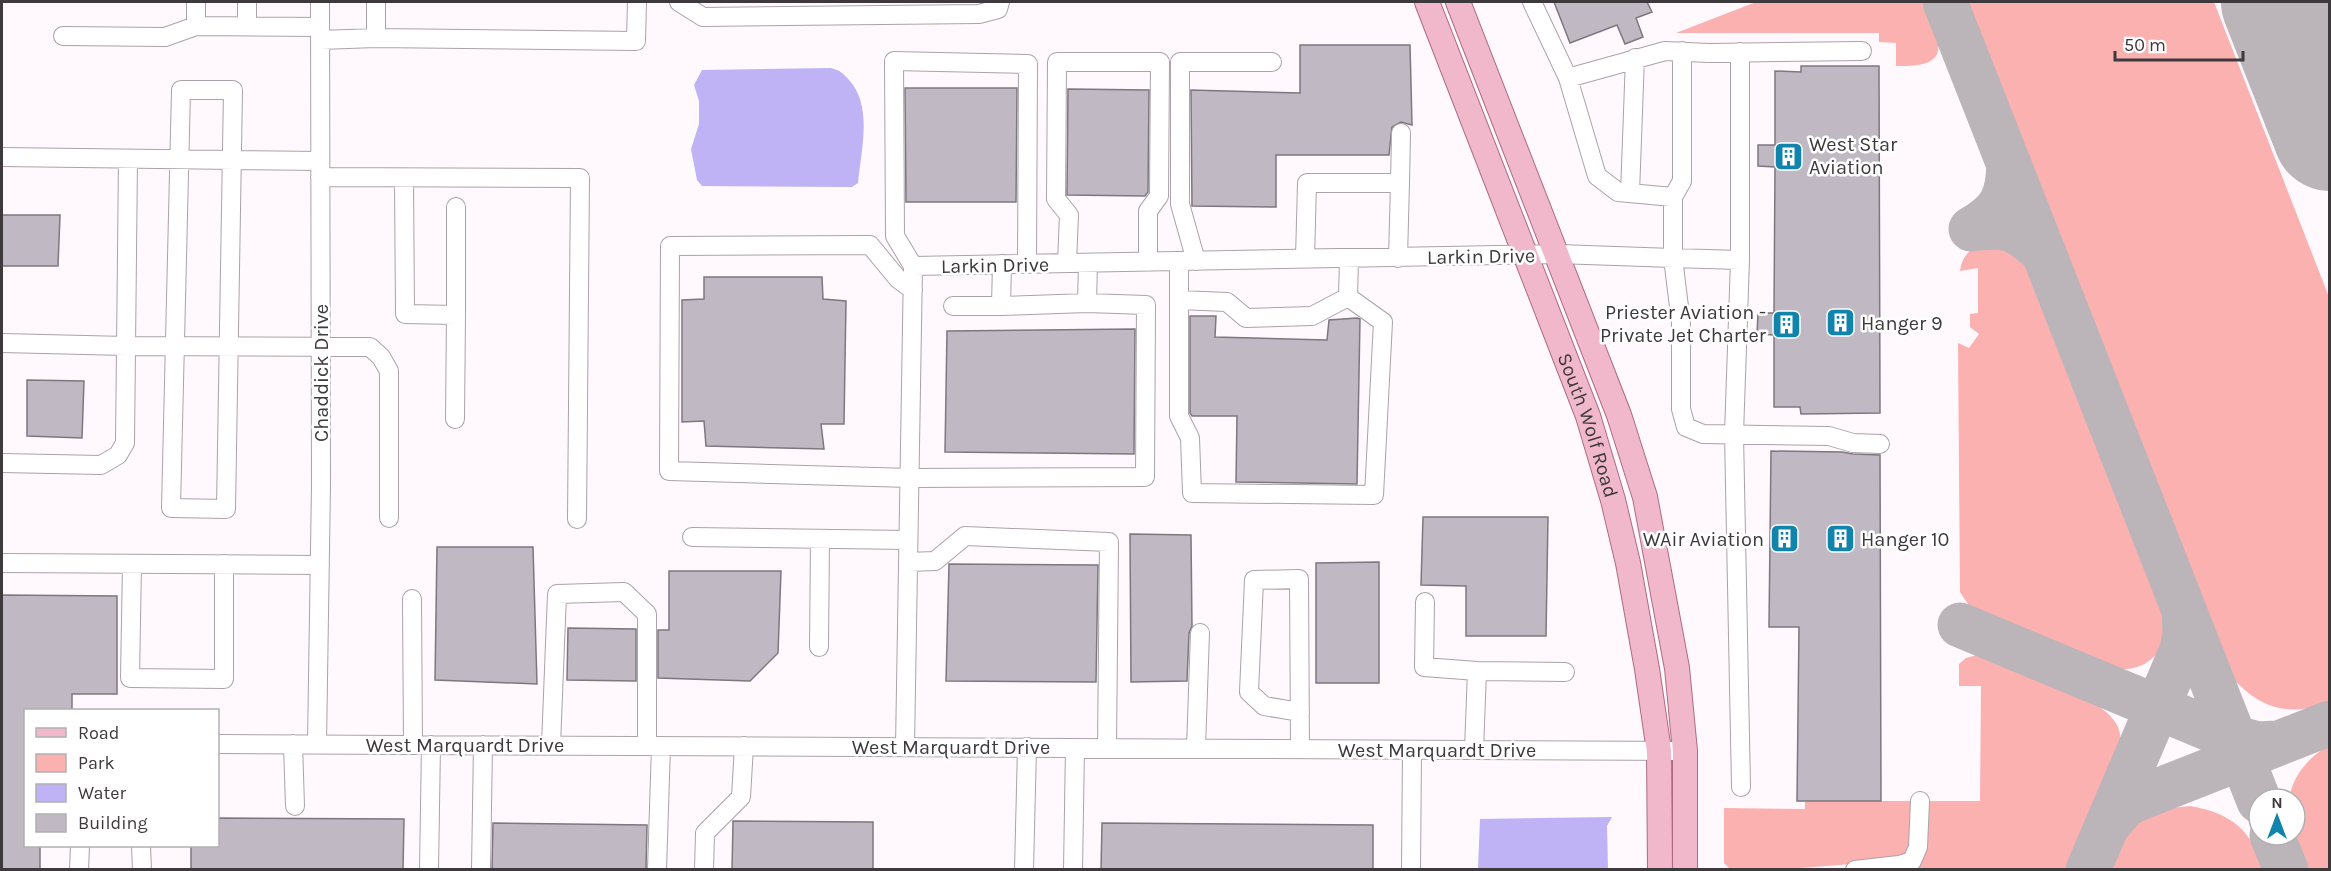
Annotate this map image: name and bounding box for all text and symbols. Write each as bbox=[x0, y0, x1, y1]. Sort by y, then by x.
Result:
scale bar bbox=[2115, 24, 2242, 62]
text: 50 m bbox=[2124, 34, 2166, 56]
place label: West Star Aviation bbox=[1809, 133, 1898, 179]
building icon: West Star Aviation bbox=[1772, 140, 1804, 172]
street label: Larkin Drive bbox=[1427, 244, 1535, 269]
street label: Larkin Drive bbox=[941, 253, 1049, 278]
place label: Priester Aviation - Private Jet Charter bbox=[1600, 301, 1767, 347]
street label: Chaddick Drive bbox=[310, 304, 333, 442]
building icon: Hanger 9 bbox=[1824, 307, 1856, 339]
building icon: Priester Aviation - Private Jet Charter bbox=[1771, 308, 1803, 340]
place label: Hanger 9 bbox=[1861, 312, 1943, 335]
street label: South Wolf Road bbox=[1553, 350, 1623, 500]
building icon: WAir Aviation bbox=[1769, 523, 1801, 555]
building icon: Hanger 10 bbox=[1824, 523, 1856, 555]
place label: WAir Aviation bbox=[1643, 528, 1764, 551]
place label: Hanger 10 bbox=[1861, 528, 1949, 551]
legend bbox=[24, 709, 219, 847]
text: Road bbox=[78, 722, 119, 744]
street label: West Marquardt Drive bbox=[366, 734, 564, 757]
street label: West Marquardt Drive bbox=[852, 736, 1050, 759]
street label: West Marquardt Drive bbox=[1338, 739, 1536, 762]
text: Park bbox=[78, 752, 115, 774]
text: Water bbox=[78, 782, 126, 804]
north arrow bbox=[2247, 787, 2307, 847]
text: N bbox=[2271, 793, 2283, 812]
text: Building bbox=[78, 812, 148, 834]

